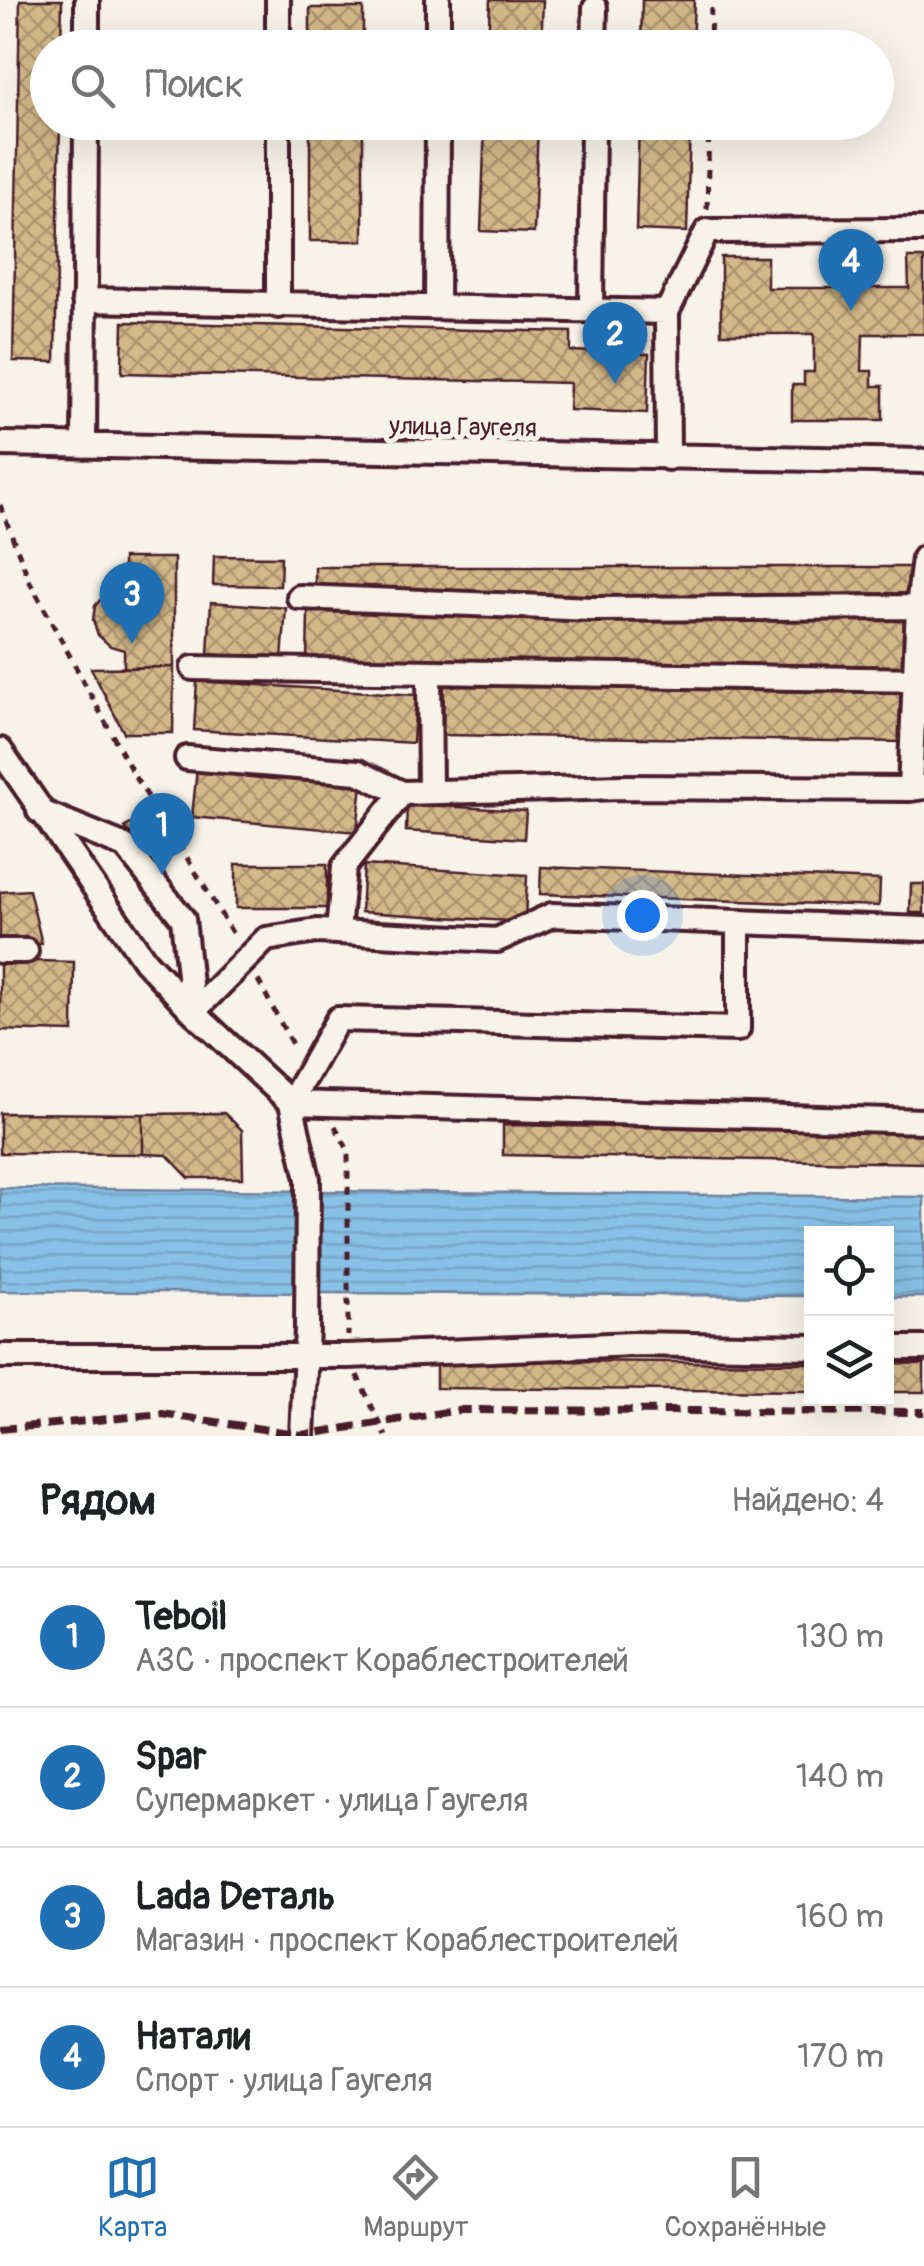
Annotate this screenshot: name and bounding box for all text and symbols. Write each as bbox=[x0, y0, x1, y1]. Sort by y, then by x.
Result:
search box bbox=[30, 30, 894, 140]
icon: search bbox=[65, 58, 120, 113]
text: Поиск bbox=[145, 61, 244, 109]
pin: 4 bbox=[818, 228, 884, 311]
pin: 2 bbox=[582, 302, 648, 384]
street label: улица Гаугеля bbox=[388, 411, 537, 444]
pin: 3 bbox=[100, 562, 164, 644]
pin: 1 bbox=[130, 792, 194, 875]
your location bbox=[617, 890, 668, 941]
map controls bbox=[804, 1226, 894, 1406]
button: locate bbox=[804, 1226, 894, 1316]
button: layers bbox=[804, 1316, 894, 1406]
text: Рядом bbox=[40, 1475, 156, 1527]
text: Найдено: 4 bbox=[731, 1481, 884, 1521]
text: Teboil bbox=[135, 1593, 227, 1641]
text: 1 bbox=[66, 1617, 79, 1657]
text: 130 m bbox=[796, 1617, 884, 1657]
text: АЗС · проспект Кораблестроителей bbox=[135, 1641, 629, 1681]
text: Spar bbox=[135, 1733, 206, 1781]
text: 2 bbox=[64, 1757, 81, 1797]
text: 140 m bbox=[796, 1757, 884, 1797]
text: Супермаркет · улица Гаугеля bbox=[135, 1781, 528, 1821]
text: Lada Dеталь bbox=[135, 1873, 335, 1921]
text: 3 bbox=[64, 1897, 81, 1937]
text: 160 m bbox=[796, 1897, 884, 1937]
text: Магазин · проспект Кораблестроителей bbox=[135, 1921, 679, 1961]
text: Натали bbox=[135, 2013, 250, 2061]
text: 4 bbox=[63, 2037, 82, 2077]
text: 170 m bbox=[797, 2037, 884, 2077]
text: Спорт · улица Гаугеля bbox=[135, 2061, 433, 2101]
tab: Карта bbox=[98, 2150, 167, 2245]
tab: Маршрут bbox=[363, 2150, 469, 2245]
tab: Сохранённые bbox=[665, 2150, 826, 2245]

